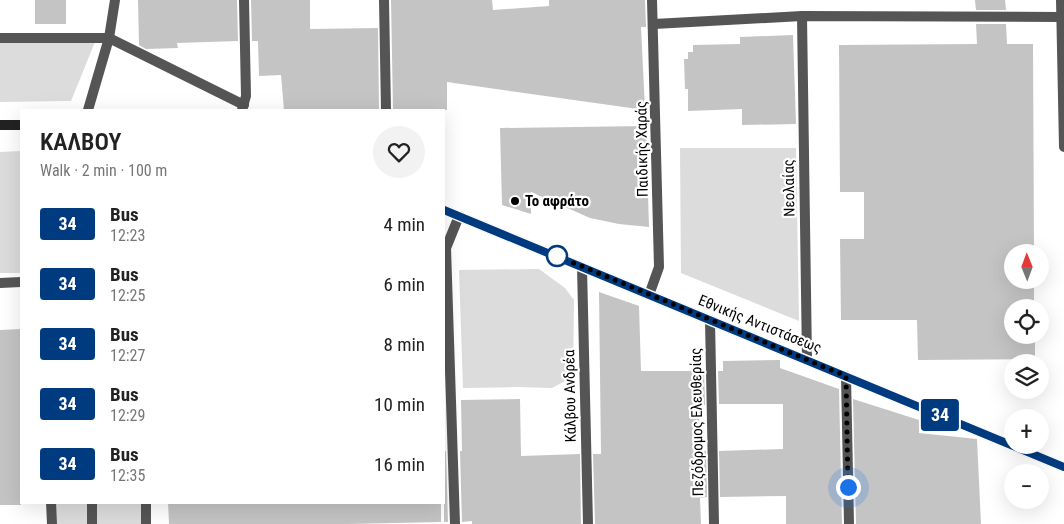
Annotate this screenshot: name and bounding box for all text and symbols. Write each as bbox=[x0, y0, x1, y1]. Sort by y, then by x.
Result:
street label: Παιδικής Χαράς bbox=[632, 101, 652, 197]
button: heart bbox=[373, 126, 425, 178]
text: ΚΑΛΒΟΥ bbox=[40, 128, 121, 156]
street label: Νεολαίας bbox=[779, 159, 799, 217]
text: Walk · 2 min · 100 m bbox=[40, 161, 167, 180]
place label: Το αφράτο bbox=[525, 192, 589, 210]
marker: Το αφράτο bbox=[509, 195, 521, 207]
text: Bus bbox=[110, 203, 139, 226]
text: 34 bbox=[58, 213, 77, 234]
text: 4 min bbox=[383, 213, 425, 236]
text: 12:23 bbox=[110, 226, 145, 245]
north arrow bbox=[1004, 244, 1049, 289]
map controls bbox=[1004, 244, 1049, 509]
unlabelled marker bbox=[546, 245, 568, 267]
text: Bus bbox=[110, 263, 139, 286]
text: 34 bbox=[58, 273, 77, 294]
text: 6 min bbox=[383, 273, 425, 296]
text: 12:25 bbox=[110, 286, 145, 305]
street label: Εθνικής Αντιστάσεως bbox=[696, 291, 824, 357]
button: locate bbox=[1004, 299, 1049, 344]
text: Bus bbox=[110, 323, 139, 346]
text: 34 bbox=[58, 333, 77, 354]
text: 8 min bbox=[383, 333, 425, 356]
text: 12:27 bbox=[110, 346, 145, 365]
street label: Πεζόδρομος Ελευθερίας bbox=[687, 348, 707, 496]
street label: Κάλβου Ανδρέα bbox=[560, 349, 580, 443]
button: layers bbox=[1004, 354, 1049, 399]
text: Bus bbox=[110, 383, 139, 406]
text: 34 bbox=[58, 393, 77, 414]
text: 10 min bbox=[374, 393, 425, 416]
line badge: 34 bbox=[918, 399, 962, 431]
text: 34 bbox=[931, 404, 949, 425]
text: 12:29 bbox=[110, 406, 145, 425]
button: + bbox=[1004, 409, 1049, 454]
text: Bus bbox=[110, 443, 139, 466]
text: 34 bbox=[58, 453, 77, 474]
text: 16 min bbox=[374, 453, 425, 476]
button: − bbox=[1004, 464, 1049, 509]
text: 12:35 bbox=[110, 466, 145, 485]
your location bbox=[836, 475, 861, 500]

